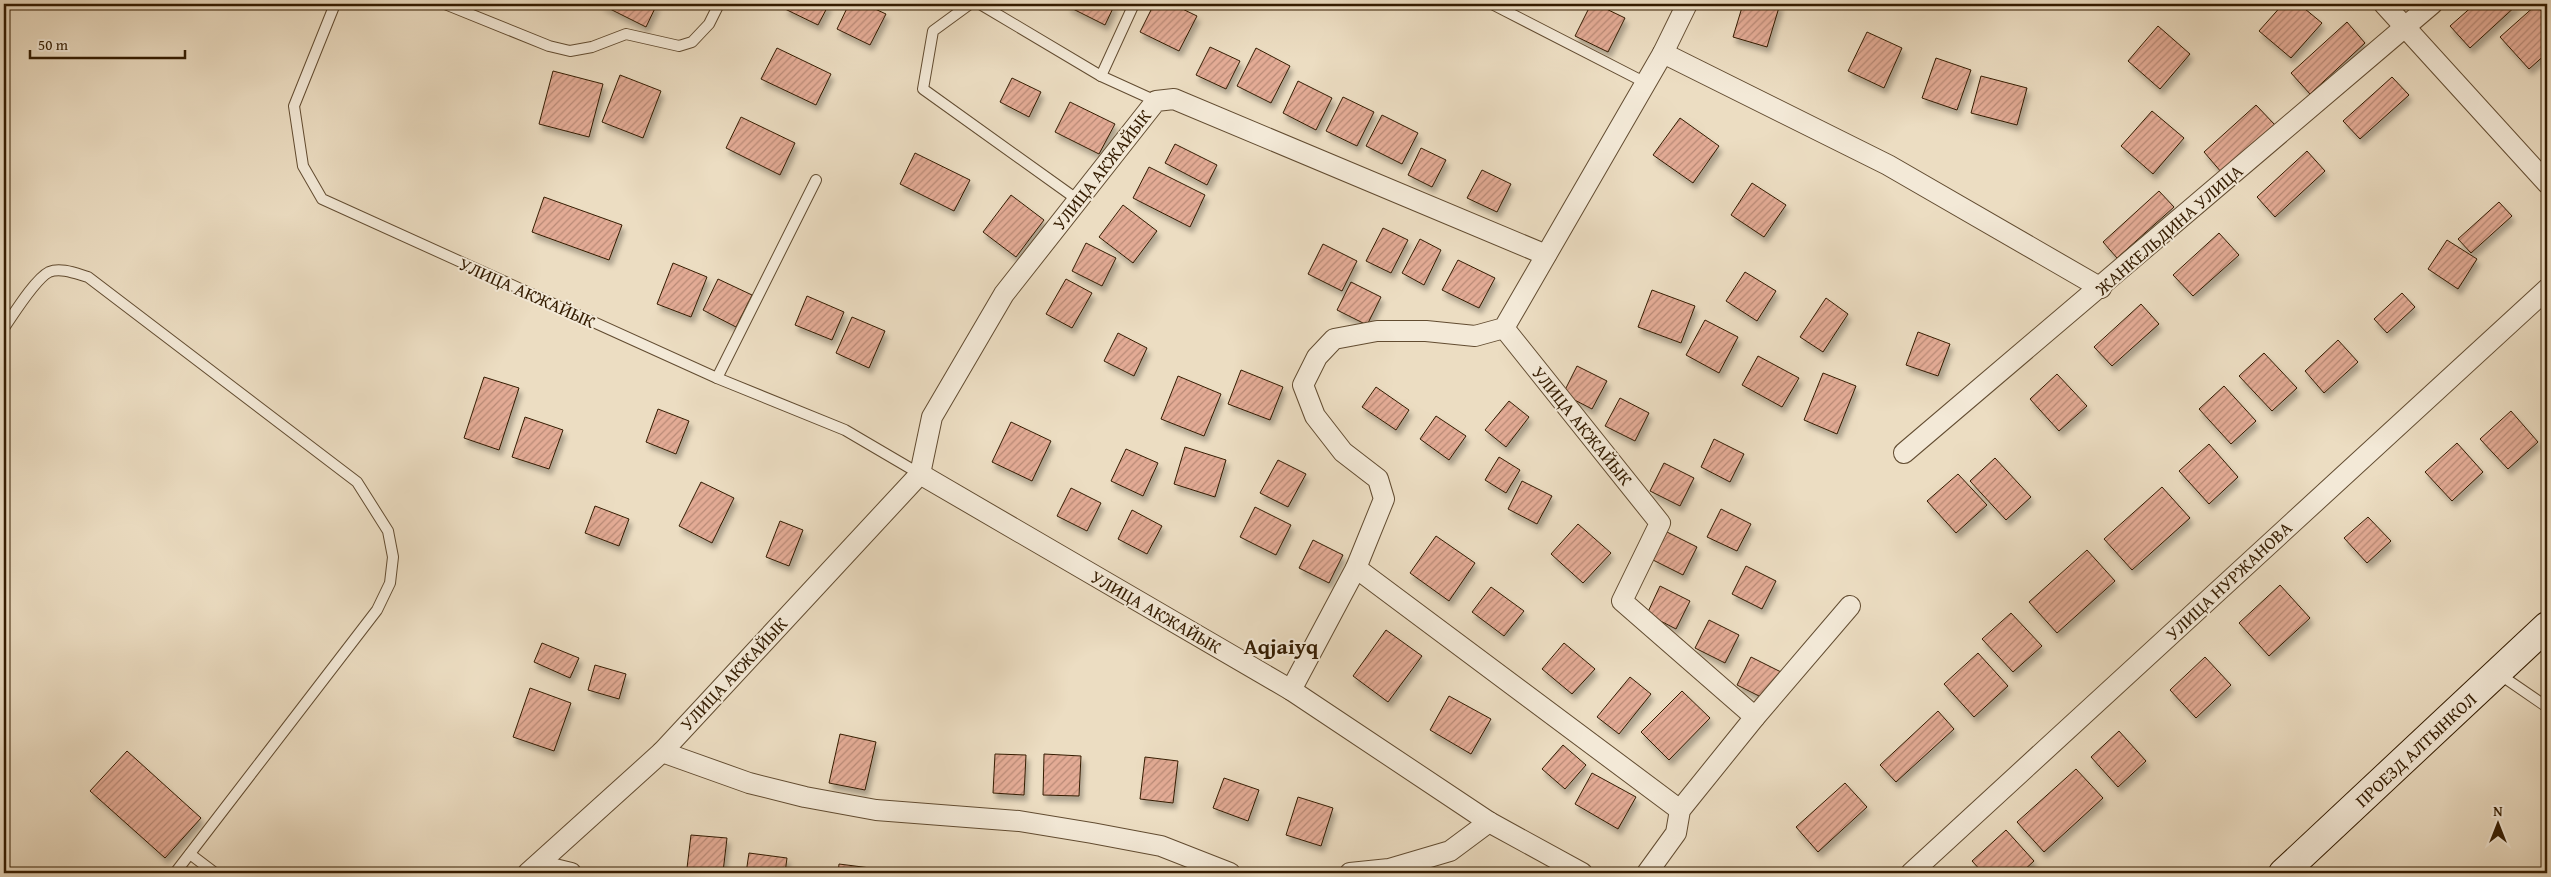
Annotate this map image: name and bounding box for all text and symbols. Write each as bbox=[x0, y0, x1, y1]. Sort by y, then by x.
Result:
scale bar bbox=[30, 28, 185, 60]
text: 50 m bbox=[38, 34, 69, 55]
street label: УЛИЦА АКЖАЙЫК bbox=[1046, 103, 1157, 236]
street label: ЖАНКЕЛЬДИНА УЛИЦА bbox=[2088, 158, 2249, 302]
street label: УЛИЦА АКЖАЙЫК bbox=[455, 250, 600, 335]
street label: УЛИЦА АКЖАЙЫК bbox=[1526, 360, 1639, 491]
street label: УЛИЦА НУРЖАНОВА bbox=[2159, 515, 2298, 647]
street label: УЛИЦА АКЖАЙЫК bbox=[1086, 563, 1227, 660]
street label: УЛИЦА АКЖАЙЫК bbox=[674, 611, 794, 737]
district label: Aqjaiyq bbox=[1244, 630, 1319, 662]
street label: ПРОЕЗД АЛТЫНКОЛ bbox=[2349, 686, 2483, 813]
north arrow bbox=[2474, 800, 2524, 850]
text: N bbox=[2493, 801, 2503, 821]

